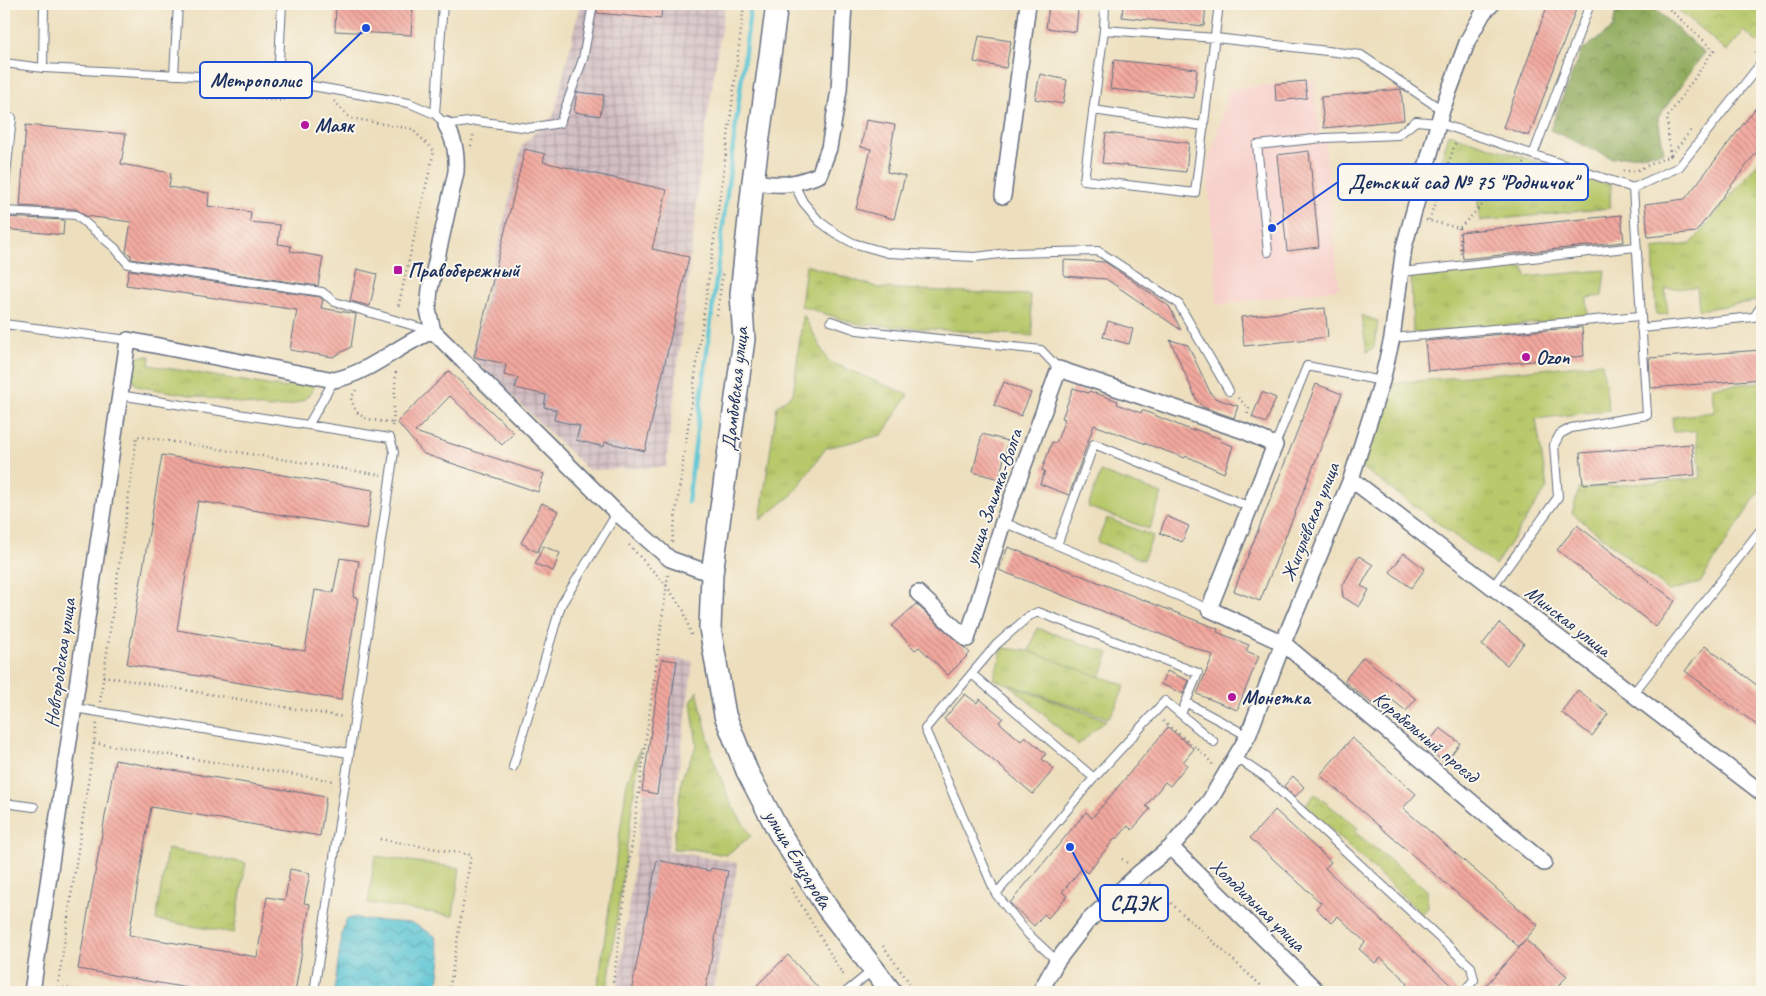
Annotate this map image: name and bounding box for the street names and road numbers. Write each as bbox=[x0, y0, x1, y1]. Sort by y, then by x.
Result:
street label: Дамбовская улица bbox=[716, 325, 754, 452]
street label: улица Заимка-Волга bbox=[958, 424, 1029, 569]
street label: Жигулёвская улица bbox=[1275, 457, 1346, 585]
street label: Минская улица bbox=[1520, 580, 1617, 663]
street label: Новгородская улица bbox=[39, 595, 82, 729]
street label: Корабельный проезд bbox=[1368, 686, 1485, 790]
street label: улица Елизарова bbox=[757, 804, 838, 915]
street label: Холодильная улица bbox=[1205, 853, 1312, 958]

